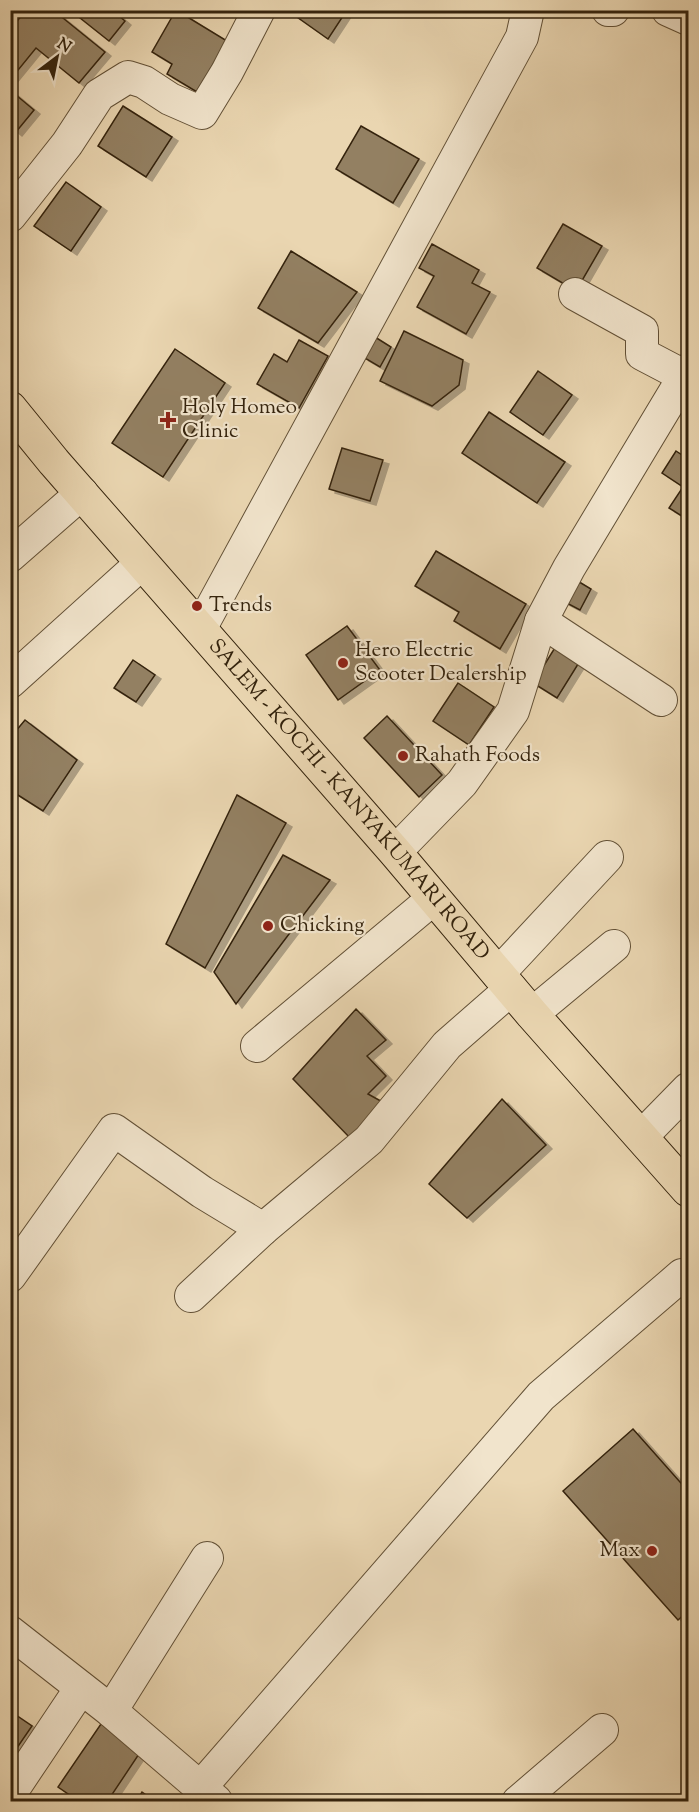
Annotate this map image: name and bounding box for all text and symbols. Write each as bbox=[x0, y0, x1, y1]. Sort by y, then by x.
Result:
north arrow bbox=[27, 27, 87, 87]
text: N bbox=[52, 33, 75, 60]
place label: Holy Homeo Clinic bbox=[182, 393, 297, 447]
marker: Holy Homeo Clinic bbox=[159, 411, 177, 429]
place label: Trends bbox=[209, 591, 272, 621]
marker: Trends bbox=[190, 599, 204, 613]
street label: SALEM - KOCHI - KANYAKUMARI ROAD bbox=[201, 633, 496, 967]
place label: Hero Electric Scooter Dealership bbox=[355, 636, 527, 690]
marker: Hero Electric Scooter Dealership bbox=[336, 656, 350, 670]
place label: Rahath Foods bbox=[415, 741, 540, 771]
marker: Rahath Foods bbox=[396, 749, 410, 763]
place label: Chicking bbox=[280, 911, 364, 941]
marker: Chicking bbox=[261, 919, 275, 933]
place label: Max bbox=[600, 1536, 640, 1566]
marker: Max bbox=[645, 1544, 659, 1558]

